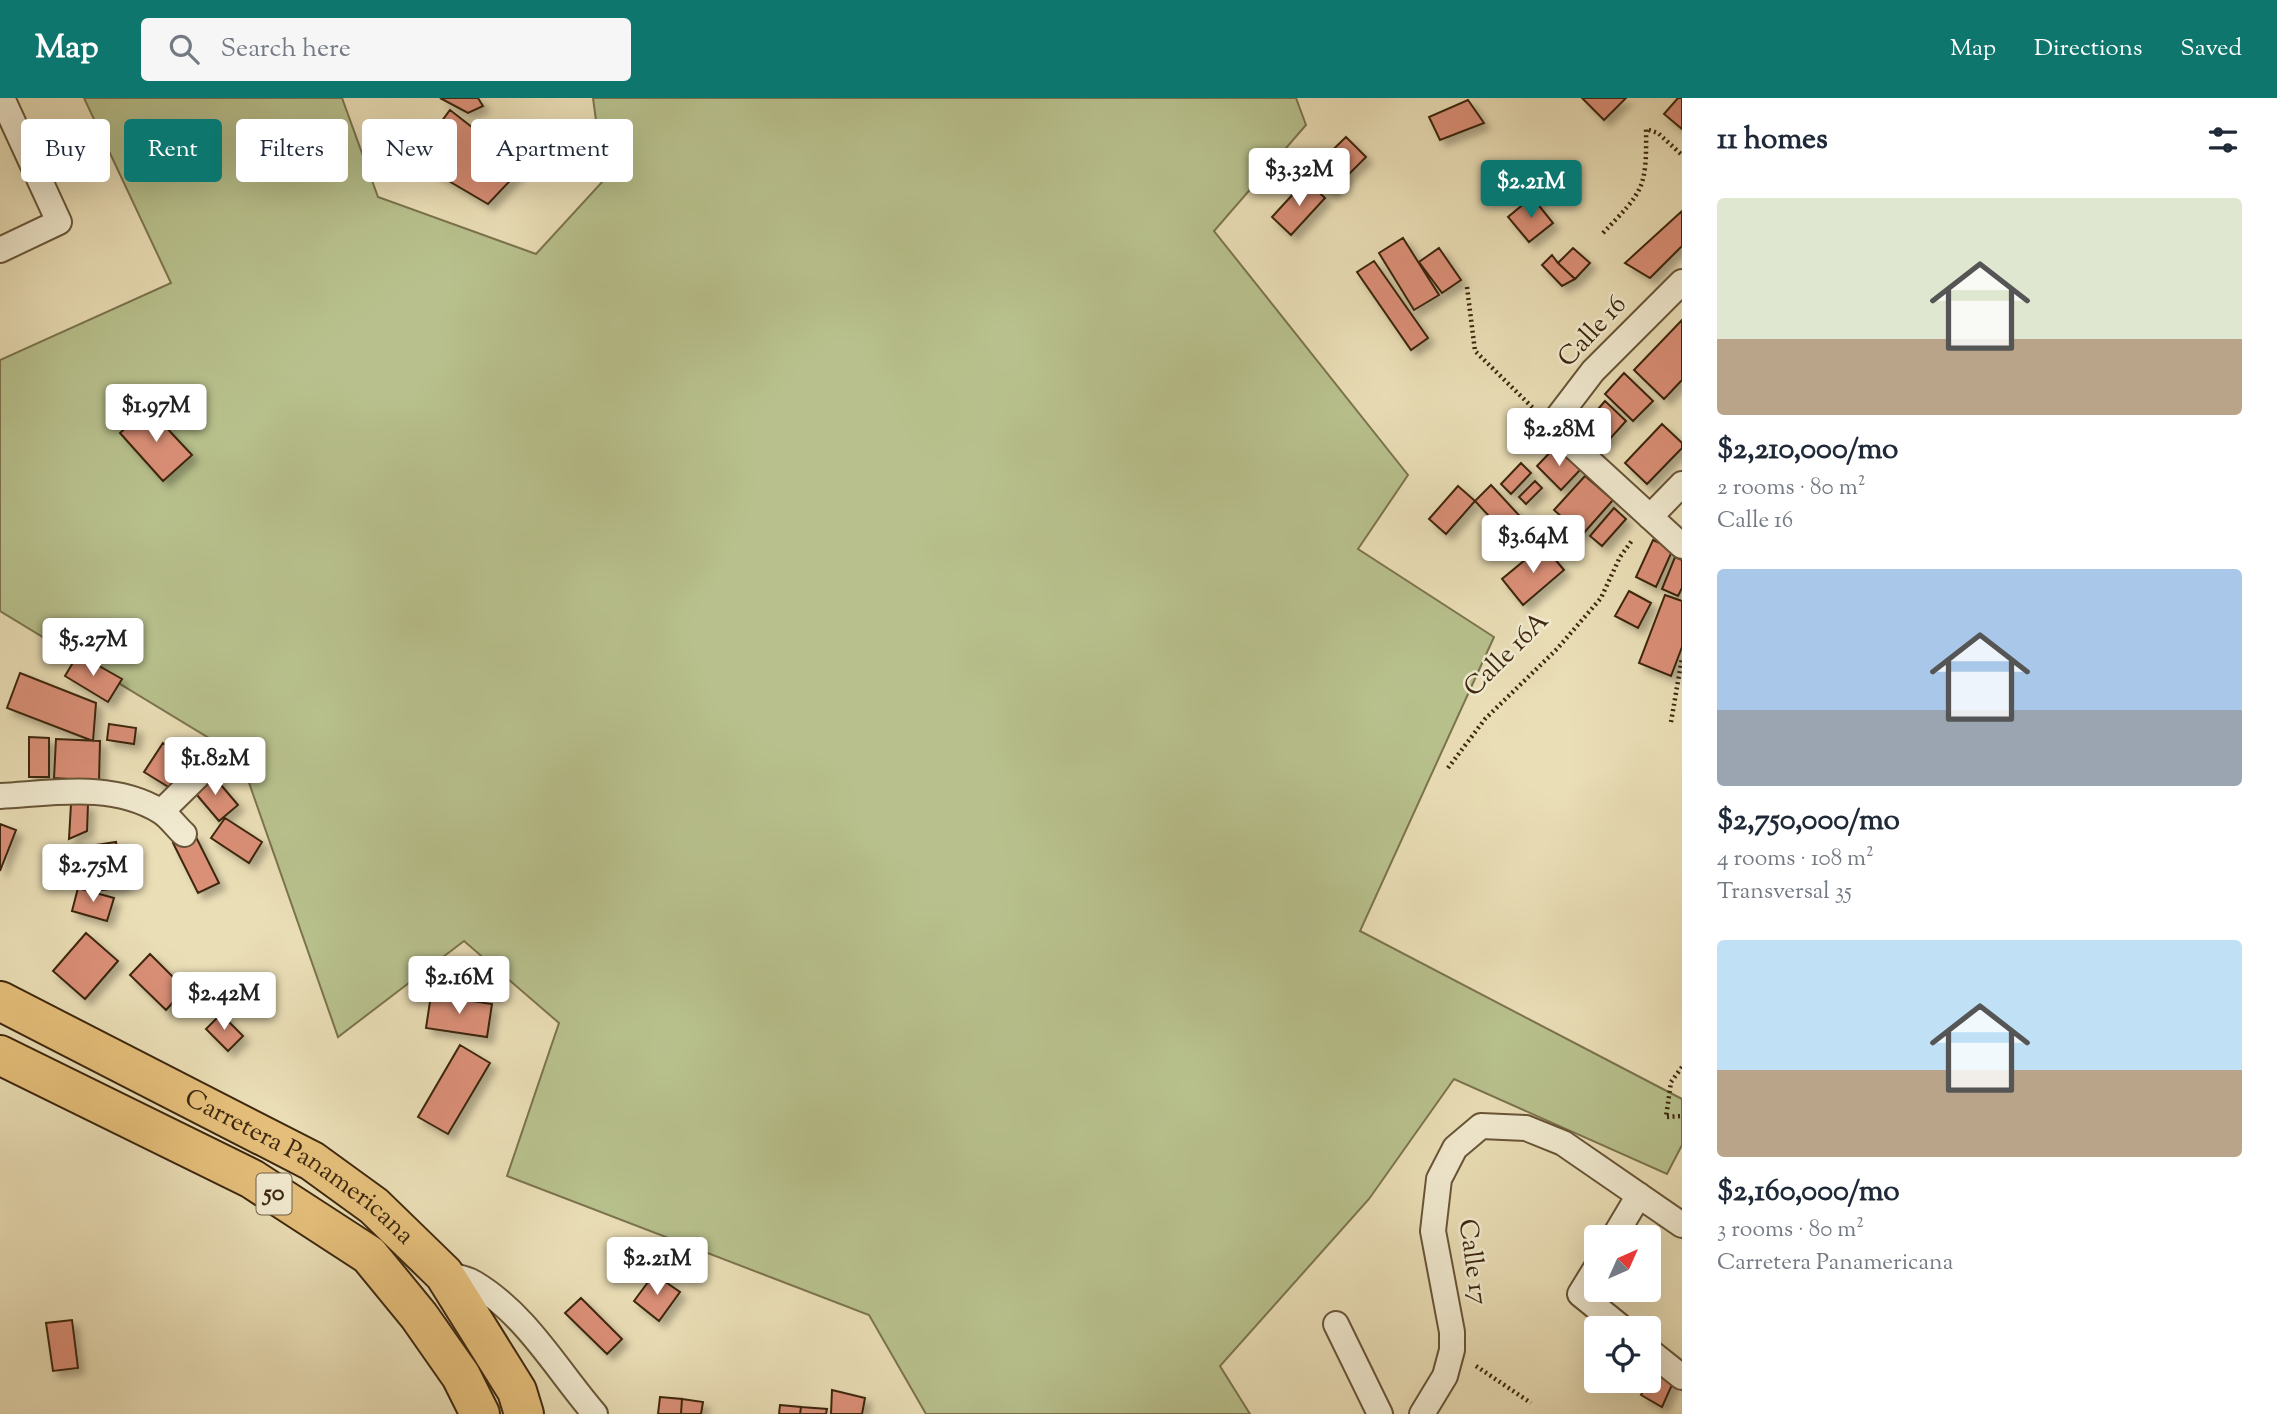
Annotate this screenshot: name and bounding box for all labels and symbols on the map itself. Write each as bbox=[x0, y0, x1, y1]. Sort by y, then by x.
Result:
pin: $3.32M bbox=[1242, 148, 1356, 208]
pin: $2.21M bbox=[1474, 160, 1588, 220]
street label: Calle 16 bbox=[1550, 288, 1636, 376]
pin: $1.97M bbox=[99, 384, 213, 444]
pin: $2.28M bbox=[1502, 408, 1616, 468]
pin: $3.64M bbox=[1476, 516, 1590, 575]
street label: Calle 16A bbox=[1456, 604, 1558, 706]
pin: $5.27M bbox=[36, 618, 150, 678]
pin: $1.82M bbox=[158, 738, 272, 797]
pin: $2.75M bbox=[36, 844, 150, 904]
pin: $2.16M bbox=[402, 956, 516, 1016]
pin: $2.42M bbox=[167, 972, 281, 1032]
street label: Carretera Panamericana bbox=[178, 1080, 422, 1254]
road number: 50 bbox=[256, 1174, 292, 1214]
street label: Calle 17 bbox=[1448, 1217, 1496, 1307]
north arrow bbox=[1584, 1225, 1661, 1302]
pin: $2.21M bbox=[600, 1238, 714, 1297]

